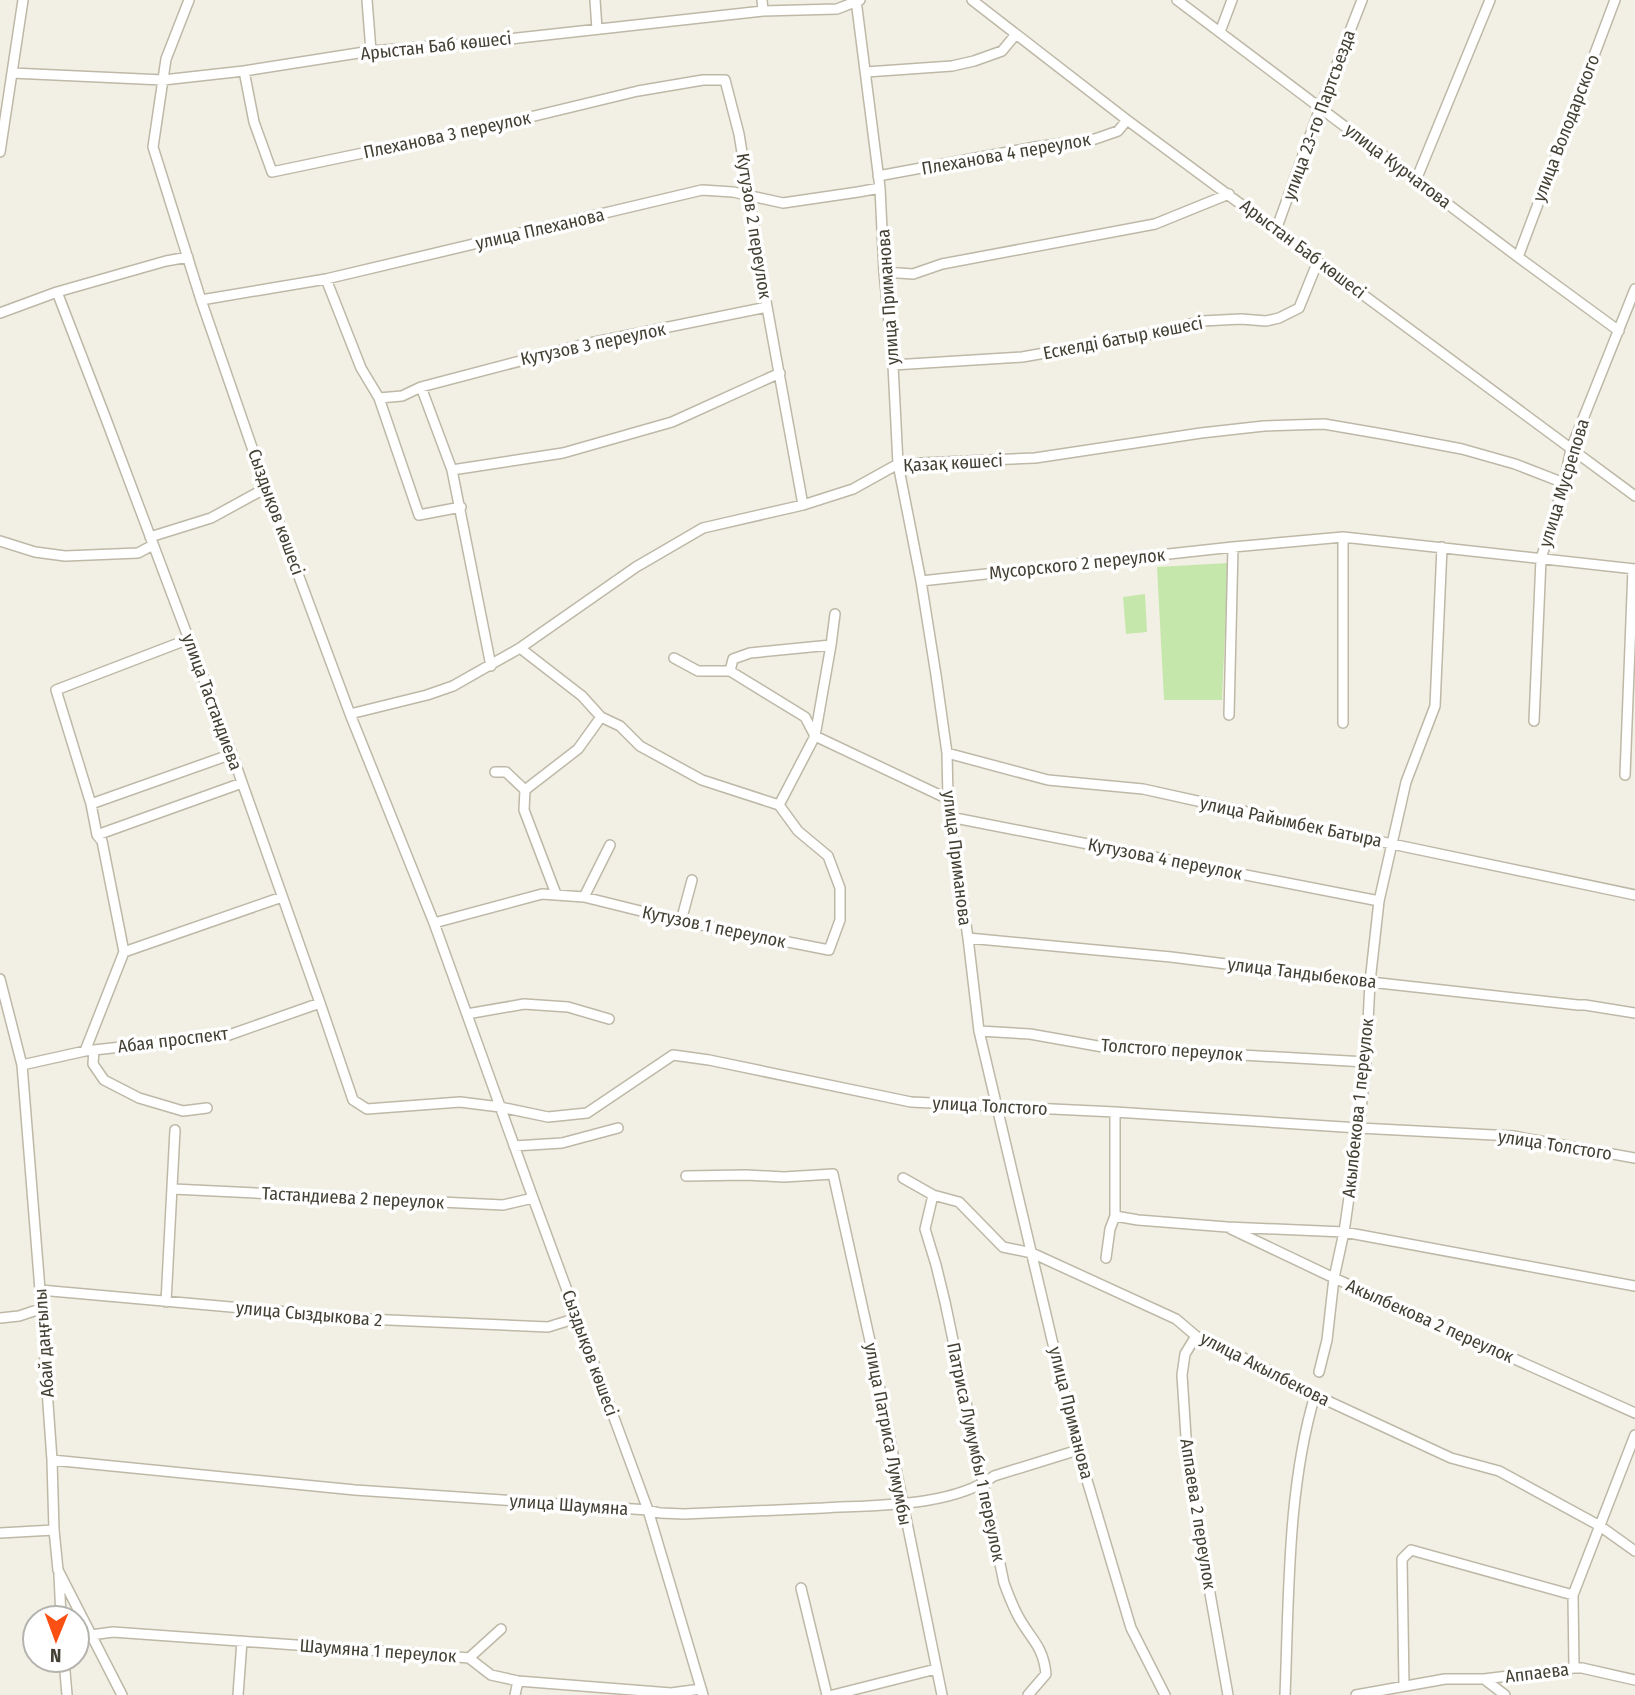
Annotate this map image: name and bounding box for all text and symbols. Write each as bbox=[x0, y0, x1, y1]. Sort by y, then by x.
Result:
street label: Арыстан Баб көшесі bbox=[359, 27, 513, 65]
street label: улица 23-го Партсъезда bbox=[1278, 27, 1360, 203]
street label: улица Володарского bbox=[1528, 51, 1604, 205]
street label: Плеханова 3 переулок bbox=[361, 106, 533, 163]
street label: улица Курчатова bbox=[1340, 119, 1456, 213]
street label: Плеханова 4 переулок bbox=[920, 128, 1093, 180]
street label: Кутузов 2 переулок bbox=[732, 152, 776, 301]
street label: Арыстан Баб көшесі bbox=[1236, 195, 1370, 303]
street label: улица Плеханова bbox=[474, 203, 607, 254]
street label: улица Приманова bbox=[872, 228, 904, 366]
street label: Ескелді батыр көшесі bbox=[1041, 312, 1205, 364]
street label: Кутузов 3 переулок bbox=[519, 318, 668, 370]
street label: улица Мусрепова bbox=[1534, 416, 1594, 550]
street label: Сыздықов көшесі bbox=[243, 446, 309, 578]
street label: Қазақ көшесі bbox=[903, 449, 1003, 477]
street label: Мусорского 2 переулок bbox=[988, 544, 1167, 584]
street label: улица Тастандиева bbox=[177, 631, 247, 773]
street label: улица Приманова bbox=[938, 789, 976, 927]
street label: улица Райымбек Батыра bbox=[1198, 792, 1384, 852]
street label: Кутузова 4 переулок bbox=[1086, 833, 1245, 885]
street label: Кутузов 1 переулок bbox=[640, 901, 788, 953]
street label: улица Тандыбекова bbox=[1226, 953, 1378, 993]
street label: Акылбекова 1 переулок bbox=[1338, 1017, 1378, 1199]
street label: Абая проспект bbox=[117, 1022, 230, 1058]
street label: Толстого переулок bbox=[1100, 1034, 1244, 1066]
street label: улица Толстого bbox=[932, 1092, 1048, 1120]
street label: улица Толстого bbox=[1496, 1125, 1614, 1165]
street label: Тастандиева 2 переулок bbox=[261, 1182, 445, 1214]
street label: Акылбекова 2 переулок bbox=[1343, 1274, 1518, 1368]
street label: Сыздықов көшесі bbox=[557, 1287, 623, 1419]
street label: Абай даңғылы bbox=[29, 1288, 59, 1398]
street label: улица Сыздыкова 2 bbox=[235, 1297, 383, 1331]
street label: улица Акылбекова bbox=[1197, 1327, 1333, 1411]
street label: Патриса Лумумбы 1 переулок bbox=[942, 1340, 1010, 1564]
street label: улица Патриса Лумумбы bbox=[860, 1341, 916, 1527]
street label: улица Приманова bbox=[1044, 1344, 1098, 1482]
street label: Аппаева 2 переулок bbox=[1175, 1437, 1221, 1591]
street label: улица Шаумяна bbox=[509, 1490, 629, 1520]
north arrow bbox=[21, 1604, 91, 1674]
street label: Шаумяна 1 переулок bbox=[299, 1635, 458, 1667]
text: N bbox=[50, 1644, 62, 1667]
street label: Аппаева bbox=[1504, 1658, 1570, 1688]

